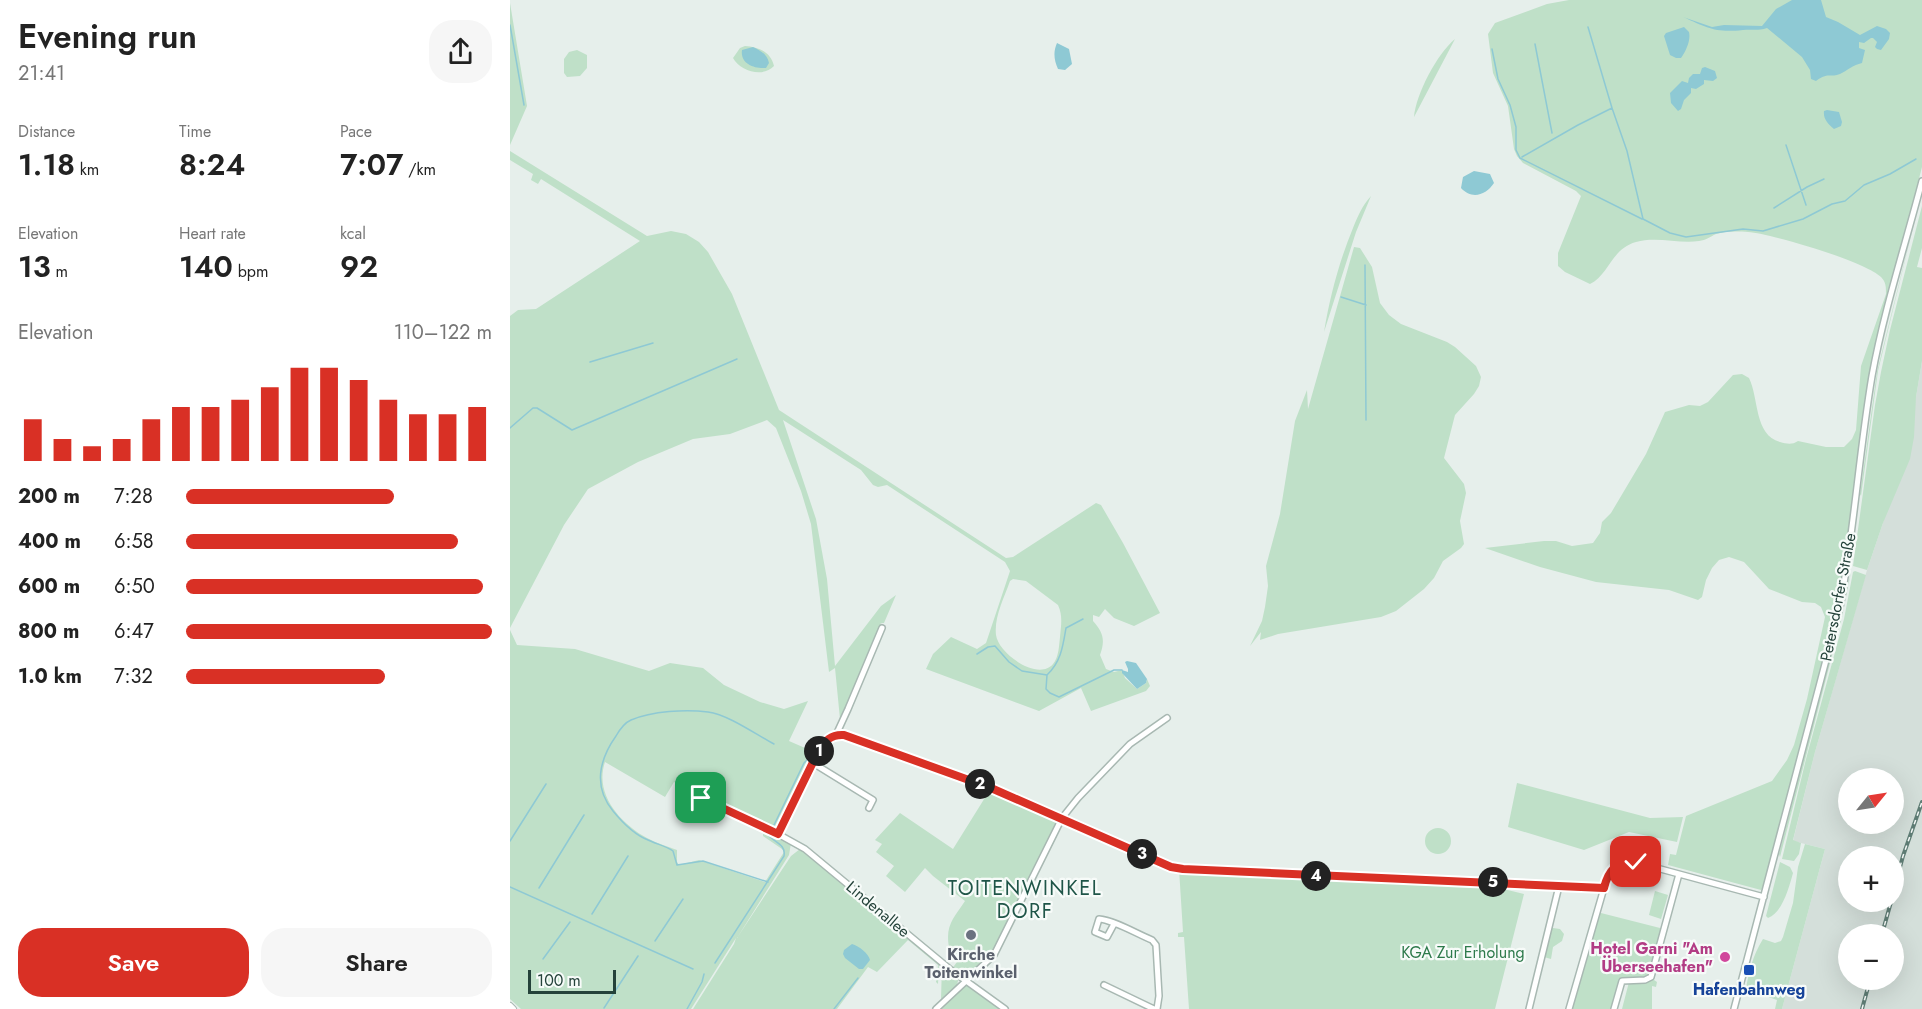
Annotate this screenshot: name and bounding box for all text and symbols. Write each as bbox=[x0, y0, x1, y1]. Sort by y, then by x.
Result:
text: Evening run bbox=[18, 13, 197, 60]
button: share bbox=[429, 20, 492, 83]
text: 21:41 bbox=[18, 59, 65, 88]
text: Distance bbox=[18, 120, 75, 143]
text: Time bbox=[179, 120, 211, 143]
text: Pace bbox=[340, 120, 372, 143]
text: 1.18 bbox=[18, 143, 75, 186]
text: 8:24 bbox=[179, 143, 245, 186]
text: 7:07 bbox=[340, 143, 403, 186]
text: km bbox=[75, 158, 99, 181]
text: /km bbox=[403, 158, 436, 181]
text: Elevation bbox=[18, 222, 78, 245]
text: Heart rate bbox=[179, 222, 246, 245]
text: kcal bbox=[340, 222, 366, 245]
text: 13 bbox=[18, 245, 51, 288]
text: 140 bbox=[179, 245, 233, 288]
text: 92 bbox=[340, 245, 378, 288]
text: m bbox=[51, 260, 68, 283]
text: bpm bbox=[233, 260, 268, 283]
text: Elevation bbox=[18, 318, 93, 347]
text: 110–122 m bbox=[394, 318, 492, 347]
text: 200 m bbox=[18, 482, 80, 511]
text: 7:28 bbox=[114, 482, 153, 511]
text: 400 m bbox=[18, 527, 81, 556]
text: 6:58 bbox=[114, 527, 154, 556]
street label: Petersdorfer Straße bbox=[1814, 531, 1862, 663]
text: 600 m bbox=[18, 572, 80, 601]
text: 6:50 bbox=[114, 572, 155, 601]
text: 800 m bbox=[18, 617, 79, 646]
text: 6:47 bbox=[114, 617, 154, 646]
text: 1.0 km bbox=[18, 662, 82, 691]
text: 7:32 bbox=[114, 662, 153, 691]
pin: 1 bbox=[804, 736, 834, 766]
text: 1 bbox=[815, 739, 823, 762]
north arrow bbox=[1838, 768, 1904, 834]
map controls bbox=[1838, 768, 1904, 990]
pin: 2 bbox=[965, 769, 995, 799]
pin bbox=[675, 772, 726, 823]
text: 2 bbox=[975, 772, 985, 795]
icon: arrive bbox=[684, 781, 717, 814]
pin bbox=[1610, 836, 1661, 887]
pin: 3 bbox=[1127, 839, 1157, 869]
text: 3 bbox=[1137, 842, 1147, 865]
icon: check bbox=[1619, 845, 1652, 878]
button: + bbox=[1838, 846, 1904, 912]
pin: 4 bbox=[1301, 861, 1331, 891]
text: 4 bbox=[1310, 864, 1322, 887]
pin: 5 bbox=[1478, 867, 1508, 897]
text: 5 bbox=[1488, 870, 1498, 893]
district label: TOITENWINKEL DORF bbox=[948, 874, 1102, 926]
street label: Lindenallee bbox=[841, 875, 915, 943]
button: − bbox=[1838, 924, 1904, 990]
button: Save bbox=[18, 928, 249, 997]
button: Share bbox=[261, 928, 492, 997]
marker: Kirche Toitenwinkel bbox=[964, 928, 978, 942]
place label: Hotel Garni "Am Überseehafen" bbox=[1590, 937, 1713, 978]
park label: KGA Zur Erholung bbox=[1401, 941, 1525, 964]
place label: Kirche Toitenwinkel bbox=[925, 943, 1017, 984]
marker: Hotel Garni "Am Überseehafen" bbox=[1718, 950, 1732, 964]
marker: Hafenbahnweg bbox=[1742, 963, 1756, 977]
scale bar bbox=[528, 967, 616, 994]
text: 100 m bbox=[537, 969, 581, 992]
place label: Hafenbahnweg bbox=[1693, 978, 1805, 1001]

